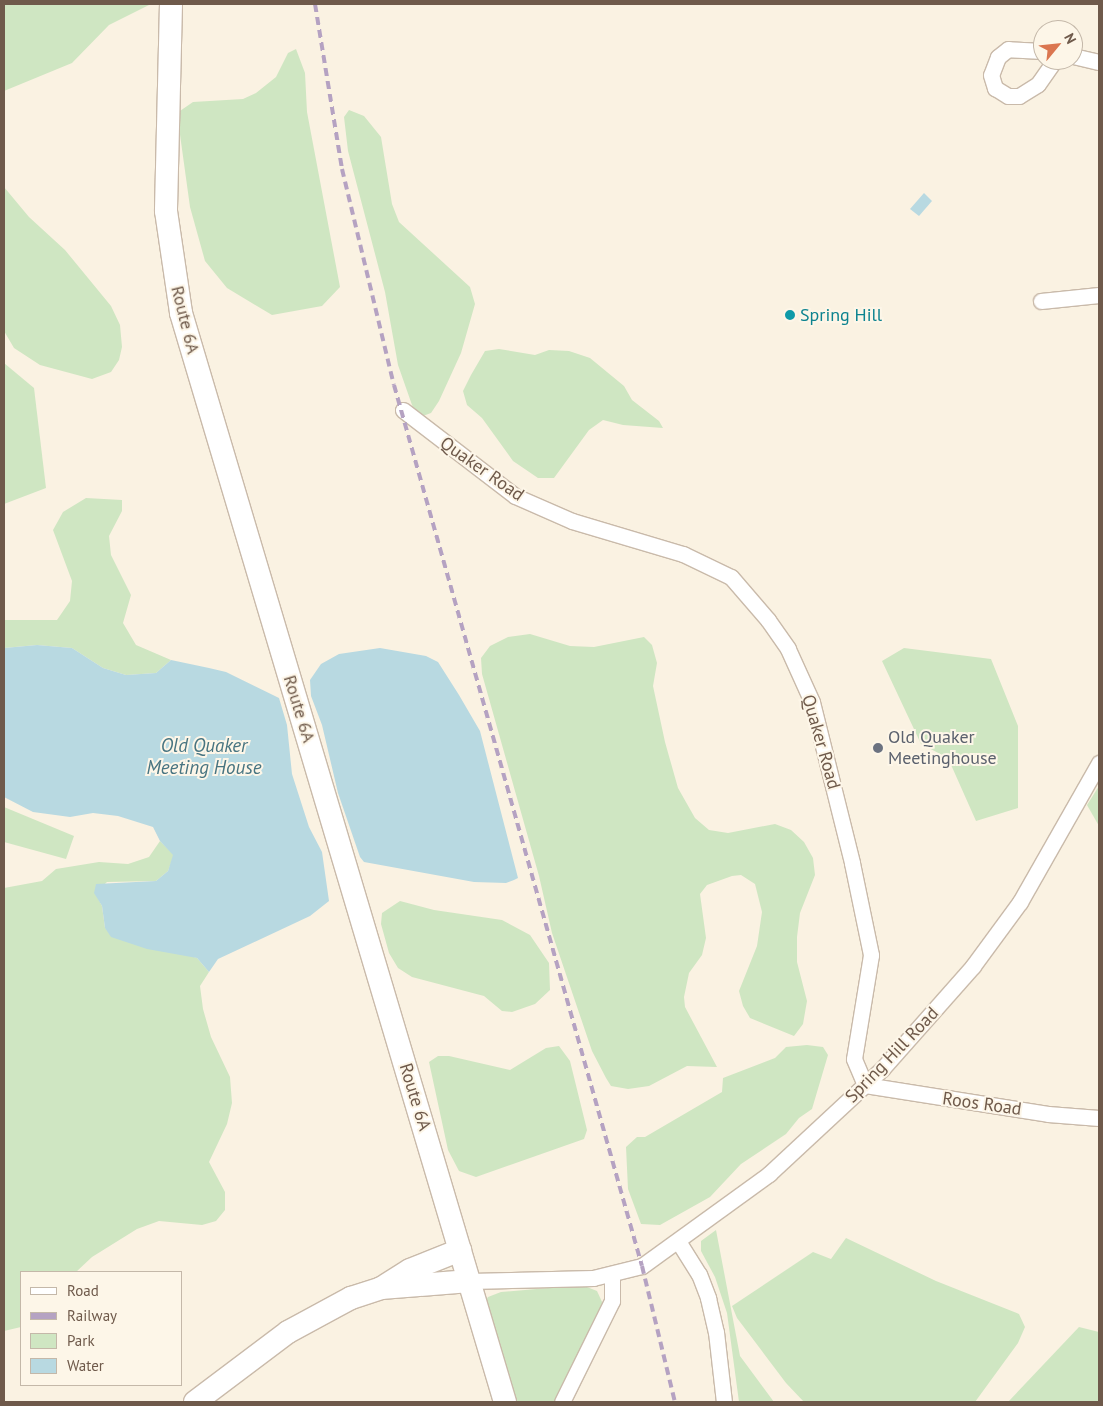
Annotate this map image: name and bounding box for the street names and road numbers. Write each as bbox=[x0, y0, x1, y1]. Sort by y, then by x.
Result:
street label: Route 6A bbox=[166, 284, 204, 356]
street label: Quaker Road bbox=[436, 432, 528, 506]
street label: Route 6A bbox=[279, 673, 319, 745]
street label: Quaker Road bbox=[797, 692, 845, 792]
street label: Spring Hill Road bbox=[841, 1003, 943, 1107]
street label: Route 6A bbox=[395, 1061, 435, 1133]
street label: Roos Road bbox=[941, 1088, 1023, 1120]

